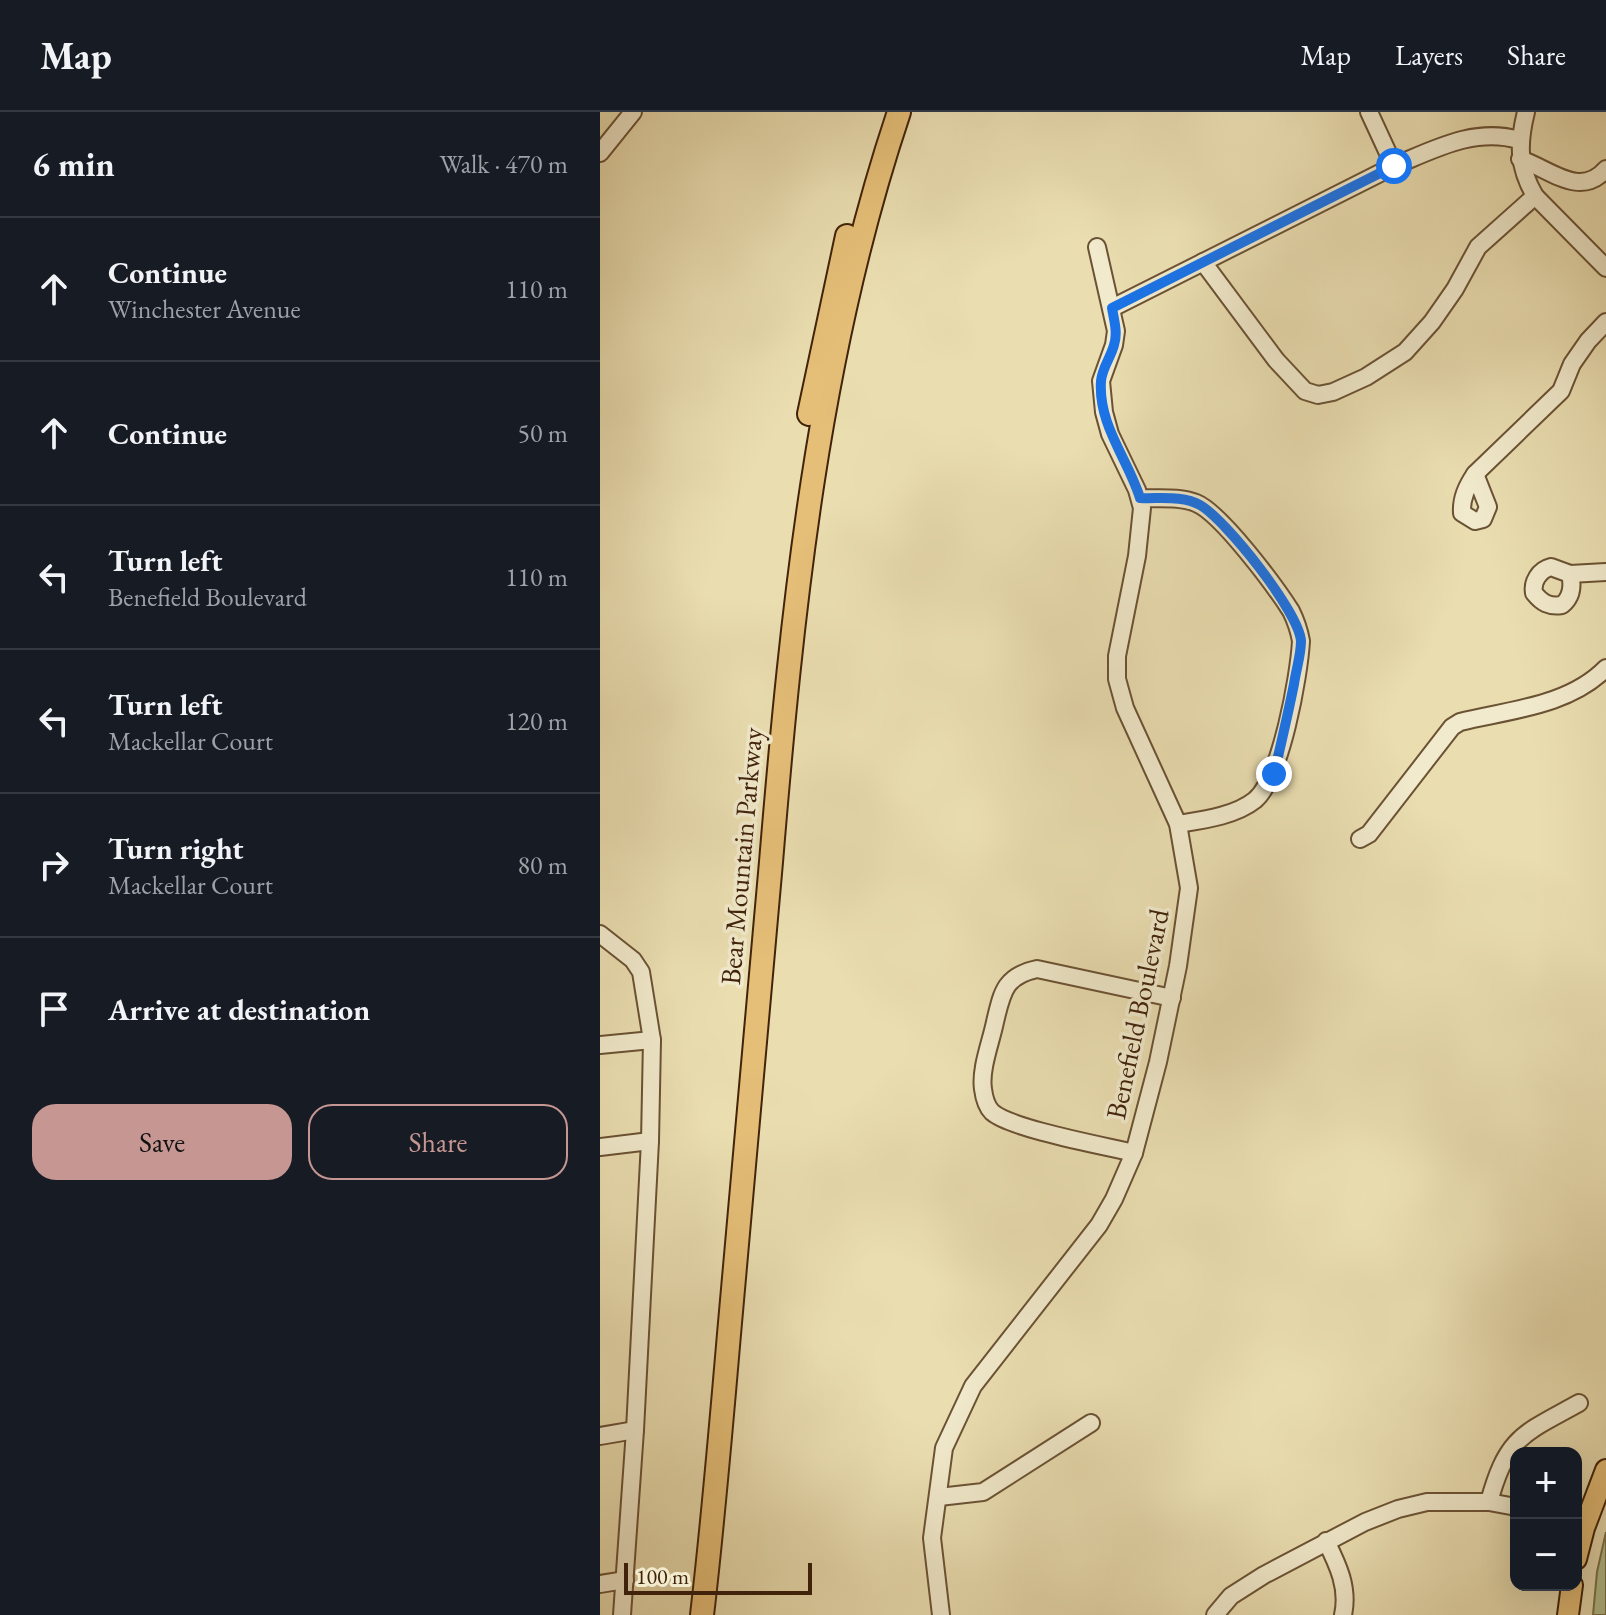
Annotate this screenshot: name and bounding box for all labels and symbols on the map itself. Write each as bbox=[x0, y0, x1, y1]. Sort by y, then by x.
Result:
route start bbox=[1376, 148, 1412, 184]
street label: Bear Mountain Parkway bbox=[712, 725, 770, 986]
route end bbox=[1256, 756, 1292, 792]
street label: Benefield Boulevard bbox=[1097, 905, 1177, 1123]
scale bar bbox=[624, 1559, 812, 1595]

